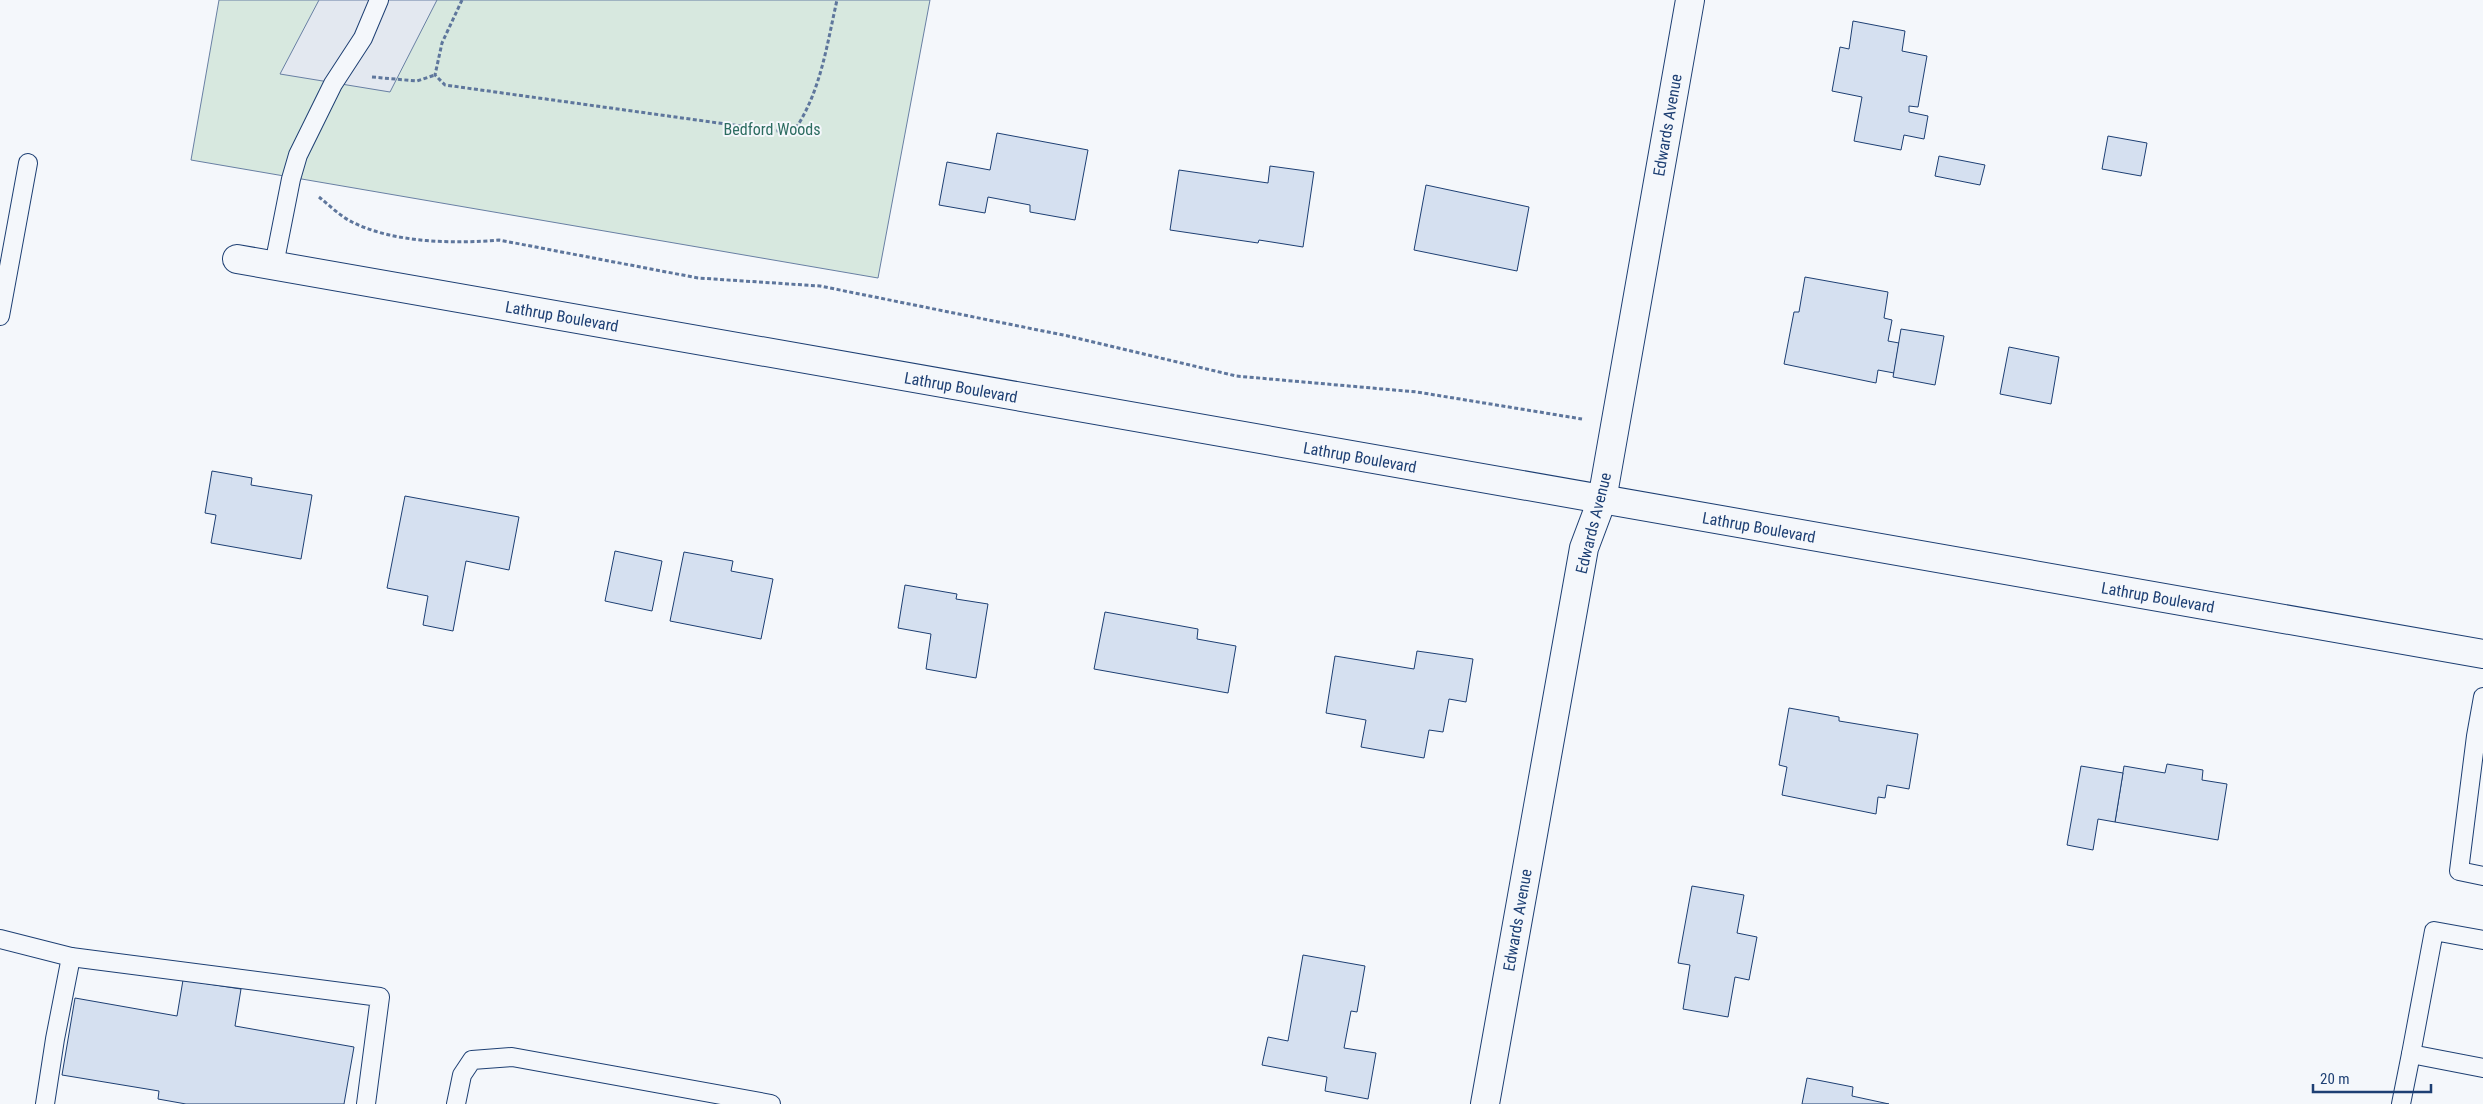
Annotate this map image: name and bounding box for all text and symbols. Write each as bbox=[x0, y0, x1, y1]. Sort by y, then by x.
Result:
street label: Edwards Avenue bbox=[1649, 72, 1686, 178]
park label: Bedford Woods bbox=[724, 120, 820, 139]
street label: Lathrup Boulevard bbox=[504, 297, 620, 336]
street label: Lathrup Boulevard bbox=[903, 368, 1019, 407]
street label: Lathrup Boulevard bbox=[1302, 438, 1418, 477]
street label: Edwards Avenue bbox=[1572, 471, 1615, 576]
street label: Lathrup Boulevard bbox=[1701, 508, 1817, 547]
street label: Lathrup Boulevard bbox=[2100, 578, 2216, 617]
street label: Edwards Avenue bbox=[1499, 867, 1536, 973]
scale bar bbox=[2313, 1062, 2430, 1094]
text: 20 m bbox=[2320, 1070, 2350, 1088]

